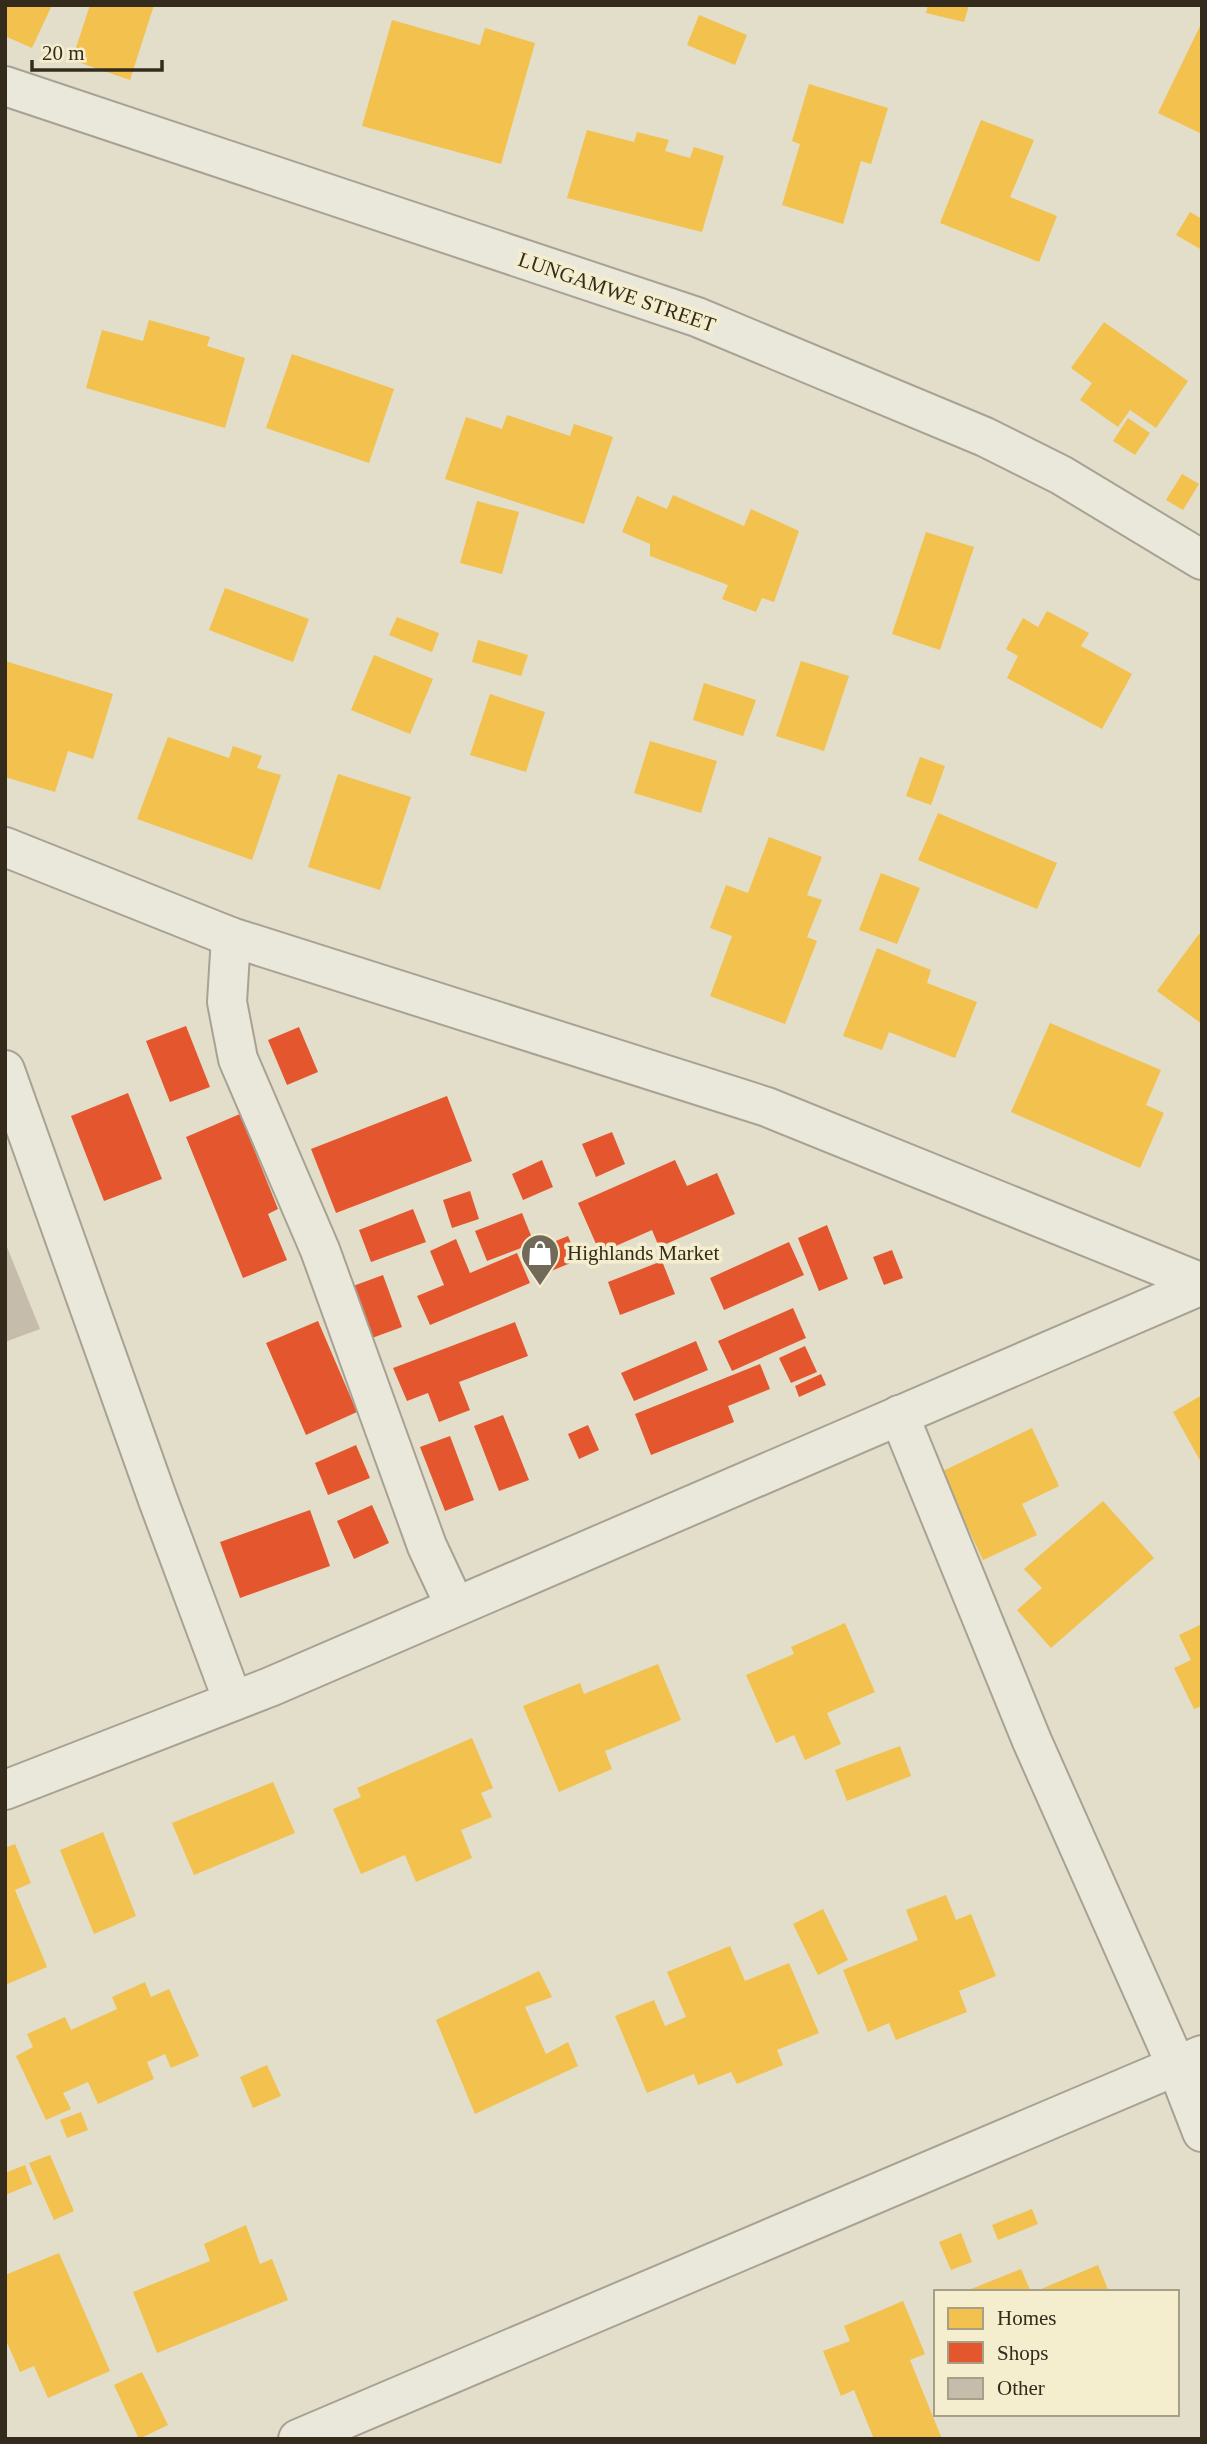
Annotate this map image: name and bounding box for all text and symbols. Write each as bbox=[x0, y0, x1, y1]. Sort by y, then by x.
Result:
scale bar bbox=[32, 28, 161, 72]
text: 20 m bbox=[42, 41, 85, 65]
street label: LUNGAMWE STREET bbox=[515, 247, 719, 337]
shop icon: Highlands Market bbox=[519, 1232, 561, 1287]
place label: Highlands Market bbox=[567, 1241, 719, 1265]
legend bbox=[934, 2290, 1179, 2416]
text: Homes bbox=[997, 2306, 1057, 2330]
text: Shops bbox=[997, 2341, 1048, 2365]
text: Other bbox=[997, 2376, 1045, 2400]

